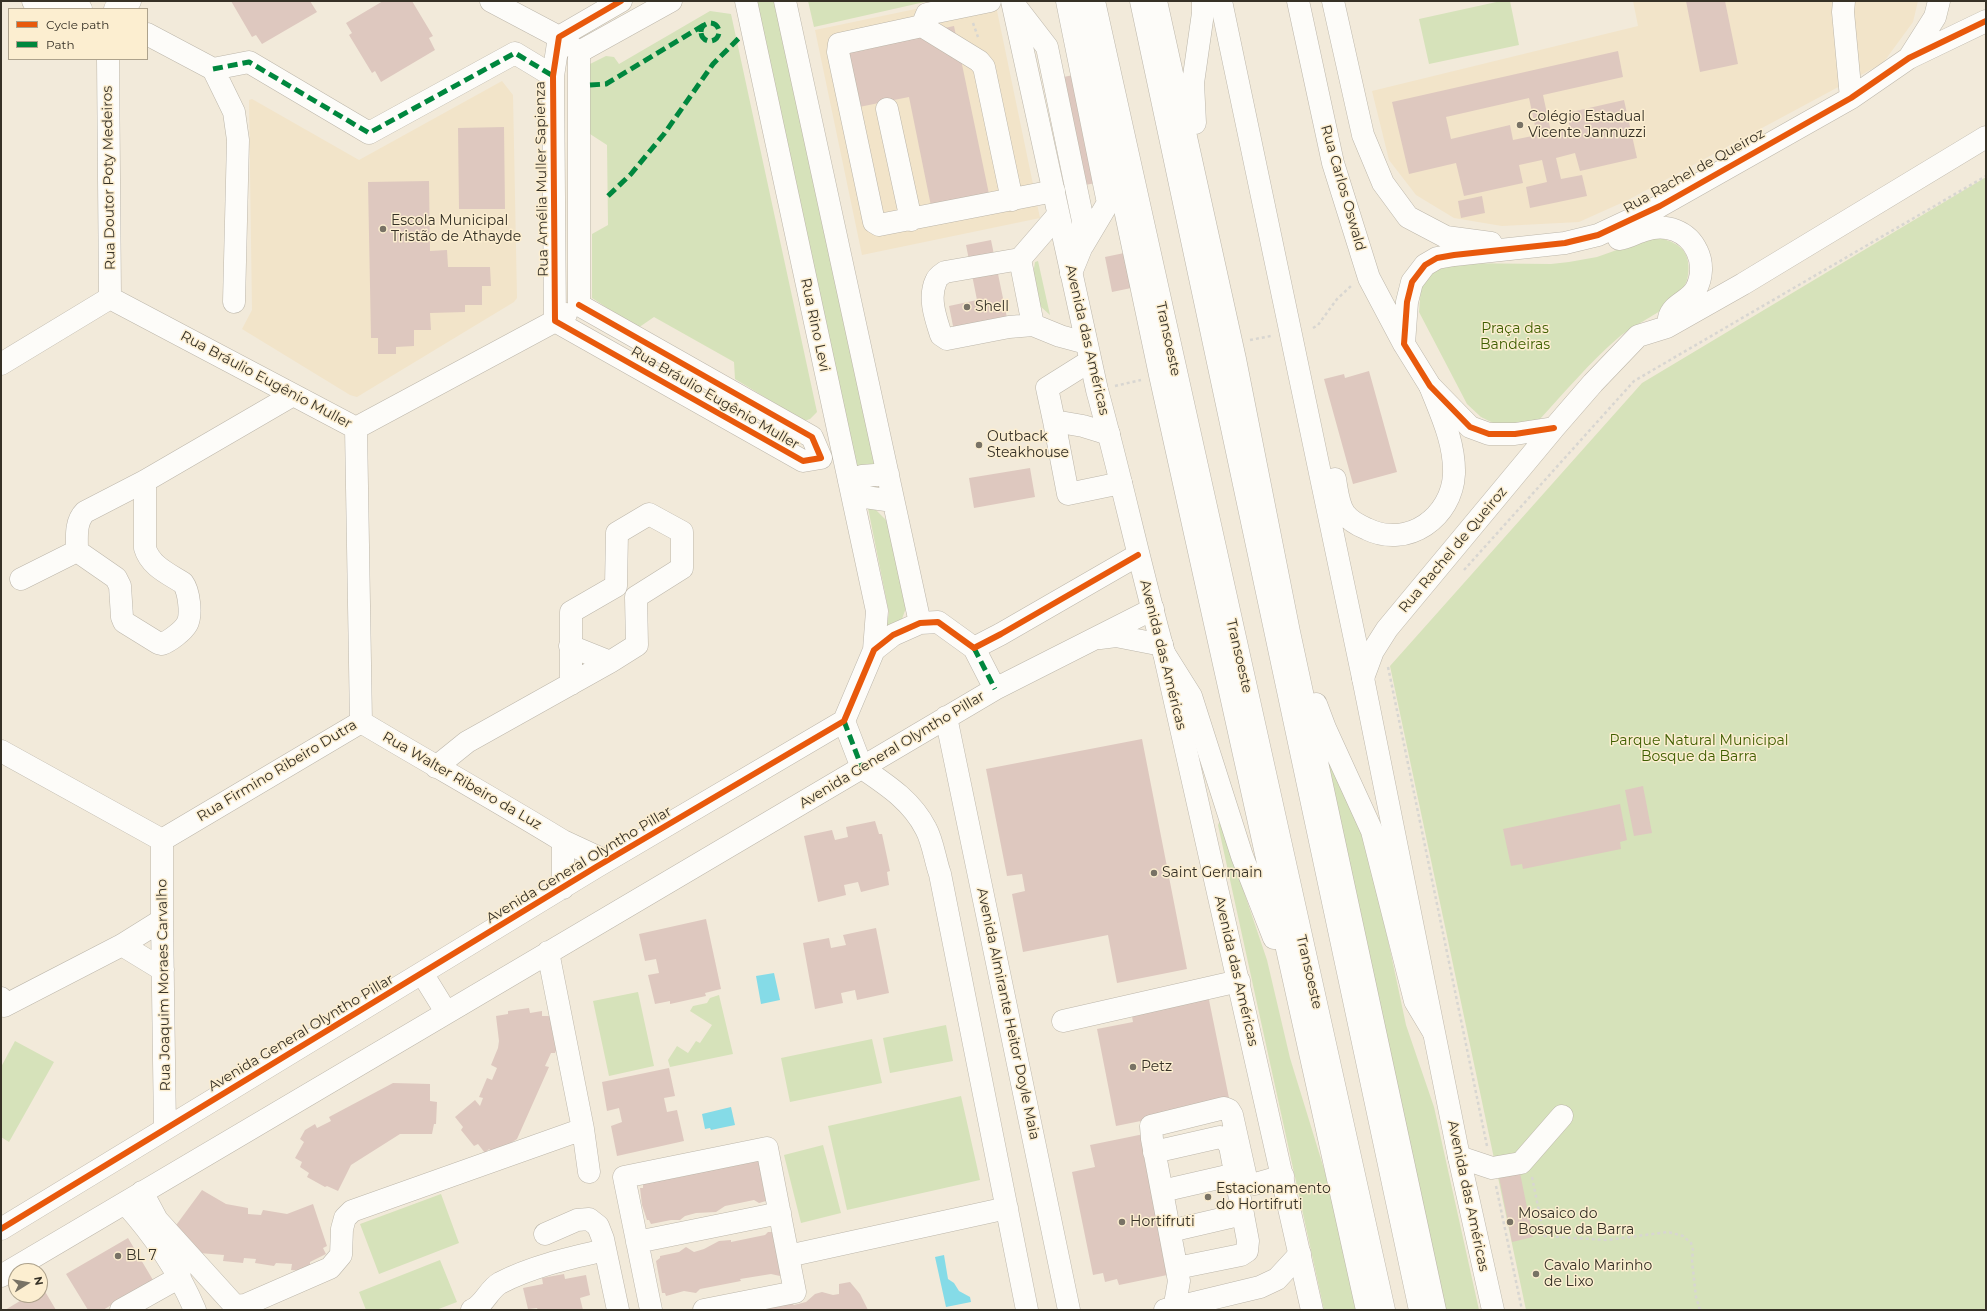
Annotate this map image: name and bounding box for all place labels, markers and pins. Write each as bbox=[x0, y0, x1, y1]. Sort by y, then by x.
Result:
place label: Colégio Estadual Vicente Jannuzzi bbox=[1528, 109, 1646, 142]
marker: Colégio Estadual Vicente Jannuzzi bbox=[1515, 120, 1525, 130]
place label: Escola Municipal Tristão de Athayde bbox=[391, 213, 521, 246]
marker: Escola Municipal Tristão de Athayde bbox=[378, 224, 388, 234]
place label: Shell bbox=[975, 299, 1009, 315]
marker: Shell bbox=[962, 302, 972, 312]
place label: Outback Steakhouse bbox=[987, 429, 1069, 462]
marker: Outback Steakhouse bbox=[974, 440, 984, 450]
place label: Saint Germain bbox=[1162, 865, 1263, 881]
marker: Saint Germain bbox=[1149, 868, 1159, 878]
place label: Petz bbox=[1141, 1059, 1172, 1075]
marker: Petz bbox=[1128, 1062, 1138, 1072]
place label: Estacionamento do Hortifruti bbox=[1216, 1181, 1331, 1214]
marker: Estacionamento do Hortifruti bbox=[1203, 1192, 1213, 1202]
place label: Mosaico do Bosque da Barra bbox=[1518, 1206, 1634, 1238]
place label: Hortifruti bbox=[1130, 1214, 1195, 1230]
marker: Hortifruti bbox=[1117, 1217, 1127, 1227]
marker: Mosaico do Bosque da Barra bbox=[1505, 1217, 1515, 1227]
place label: BL 7 bbox=[126, 1248, 157, 1264]
marker: BL 7 bbox=[113, 1251, 123, 1261]
place label: Cavalo Marinho de Lixo bbox=[1544, 1258, 1652, 1290]
marker: Cavalo Marinho de Lixo bbox=[1531, 1269, 1541, 1279]

